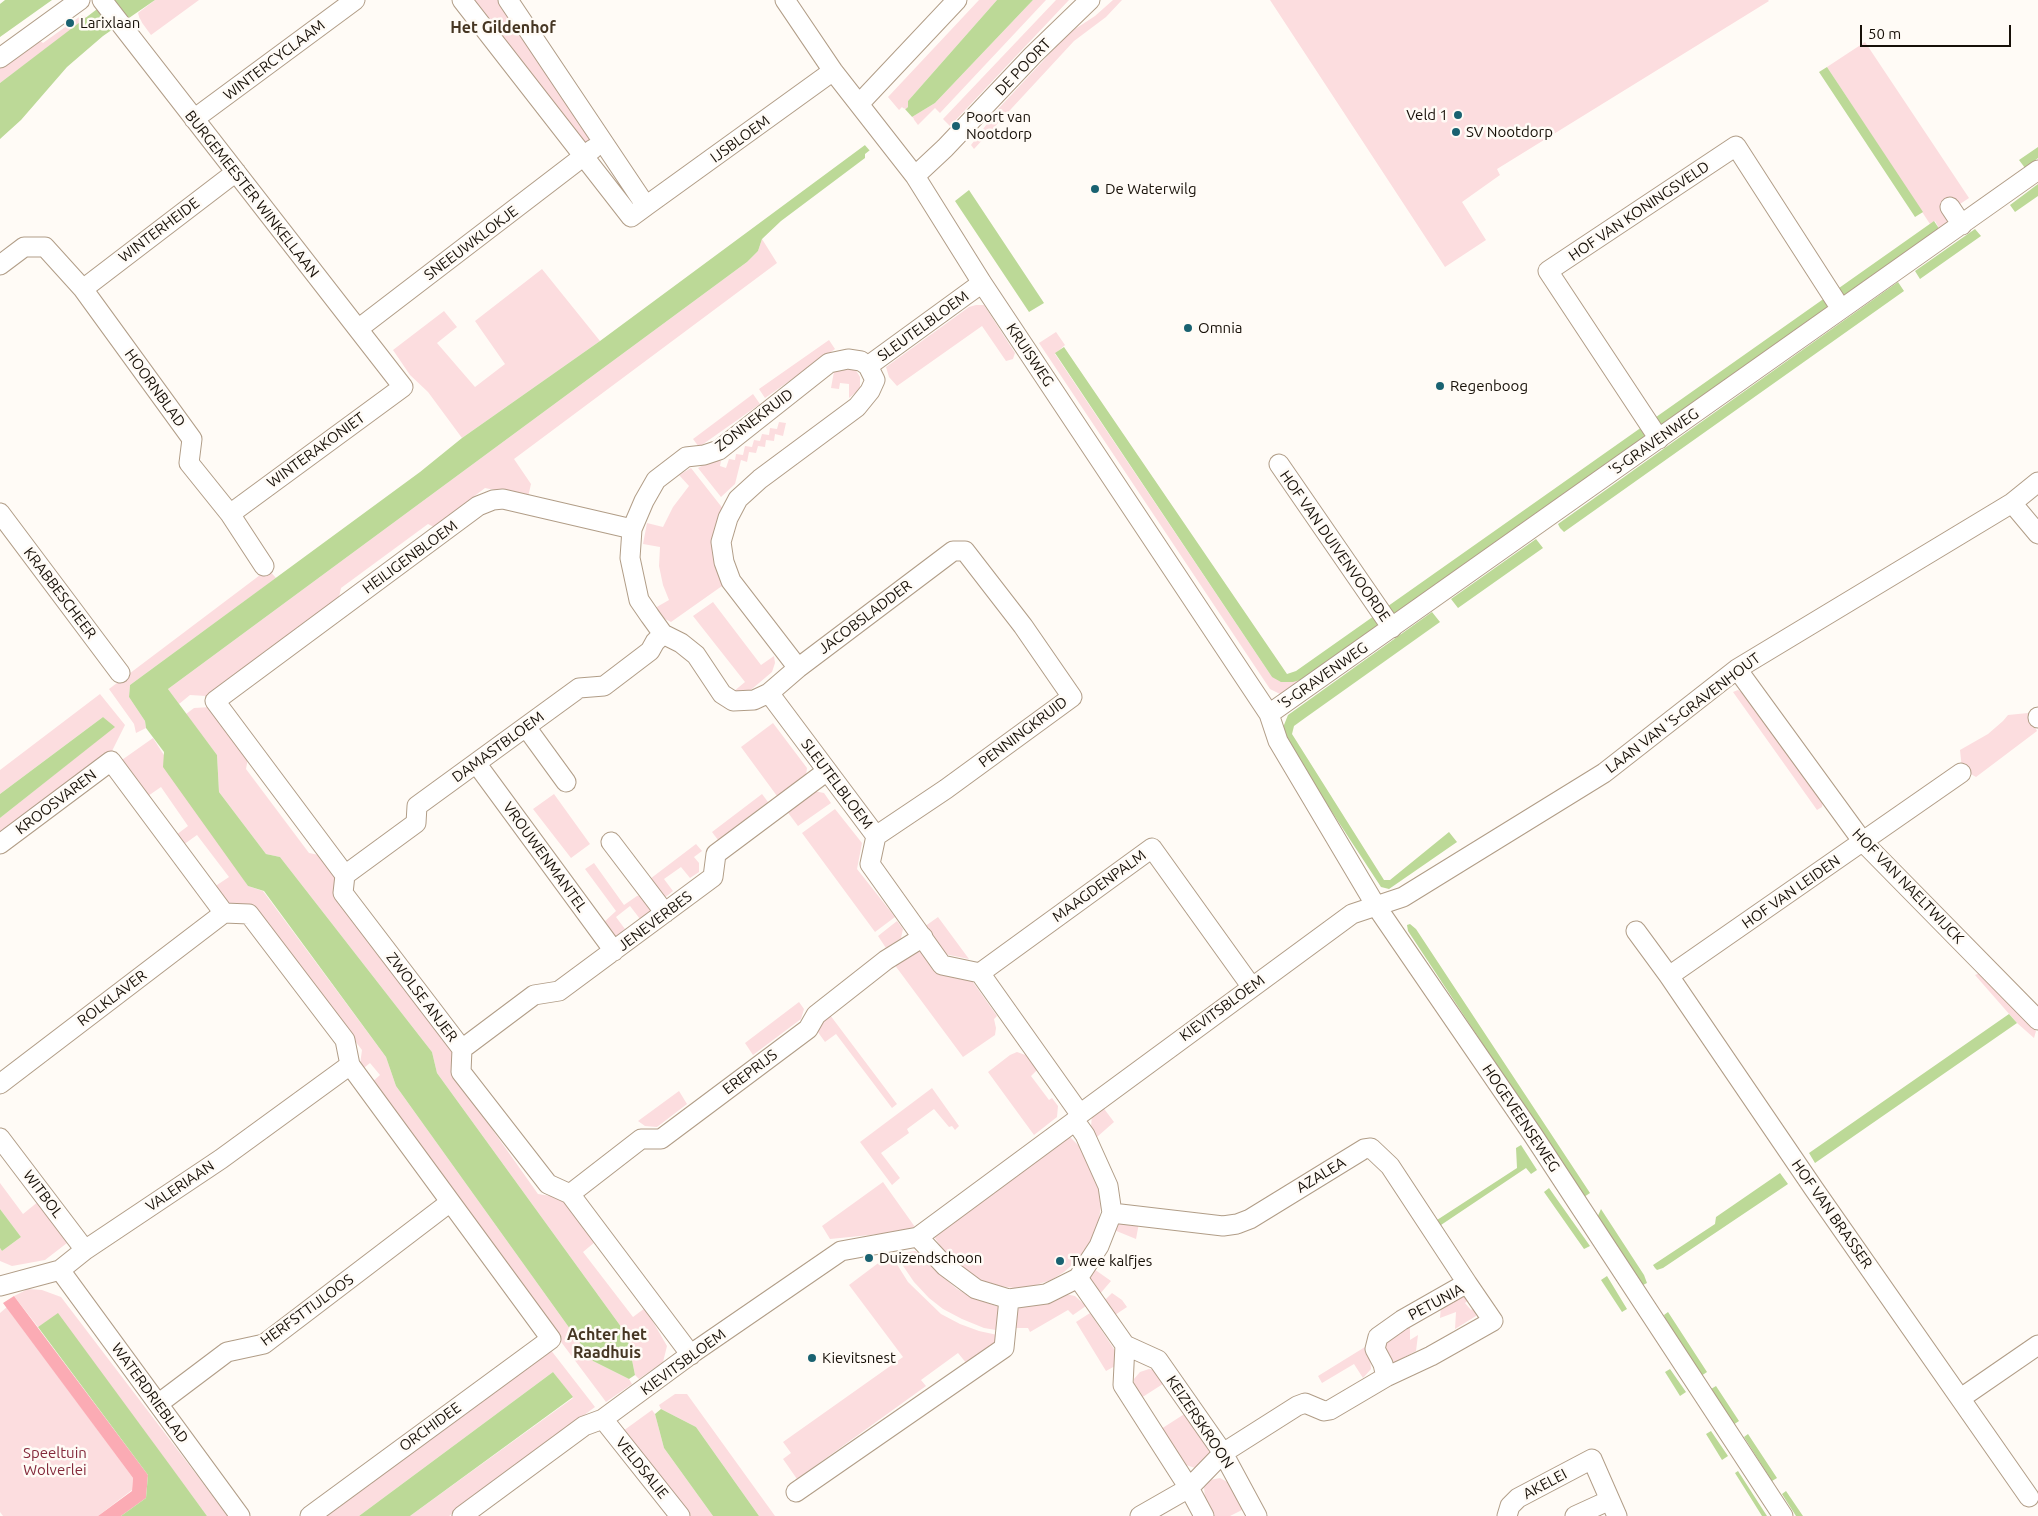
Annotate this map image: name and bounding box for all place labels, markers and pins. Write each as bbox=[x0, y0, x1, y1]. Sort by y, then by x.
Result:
place label: Larixlaan bbox=[80, 14, 140, 32]
marker: Larixlaan bbox=[64, 17, 76, 29]
place label: Veld 1 bbox=[1406, 106, 1448, 124]
place label: Poort van Nootdorp bbox=[966, 108, 1032, 143]
marker: Veld 1 bbox=[1452, 109, 1464, 121]
marker: Poort van Nootdorp bbox=[950, 120, 962, 132]
place label: SV Nootdorp bbox=[1466, 123, 1553, 141]
marker: SV Nootdorp bbox=[1450, 126, 1462, 138]
place label: De Waterwilg bbox=[1105, 180, 1197, 198]
marker: De Waterwilg bbox=[1089, 183, 1101, 195]
place label: Omnia bbox=[1198, 319, 1243, 337]
marker: Omnia bbox=[1182, 322, 1194, 334]
place label: Regenboog bbox=[1450, 377, 1528, 395]
marker: Regenboog bbox=[1434, 380, 1446, 392]
place label: Duizendschoon bbox=[879, 1249, 982, 1267]
marker: Duizendschoon bbox=[863, 1252, 875, 1264]
place label: Twee kalfjes bbox=[1070, 1252, 1152, 1270]
marker: Twee kalfjes bbox=[1054, 1255, 1066, 1267]
place label: Kievitsnest bbox=[822, 1349, 896, 1367]
marker: Kievitsnest bbox=[806, 1352, 818, 1364]

